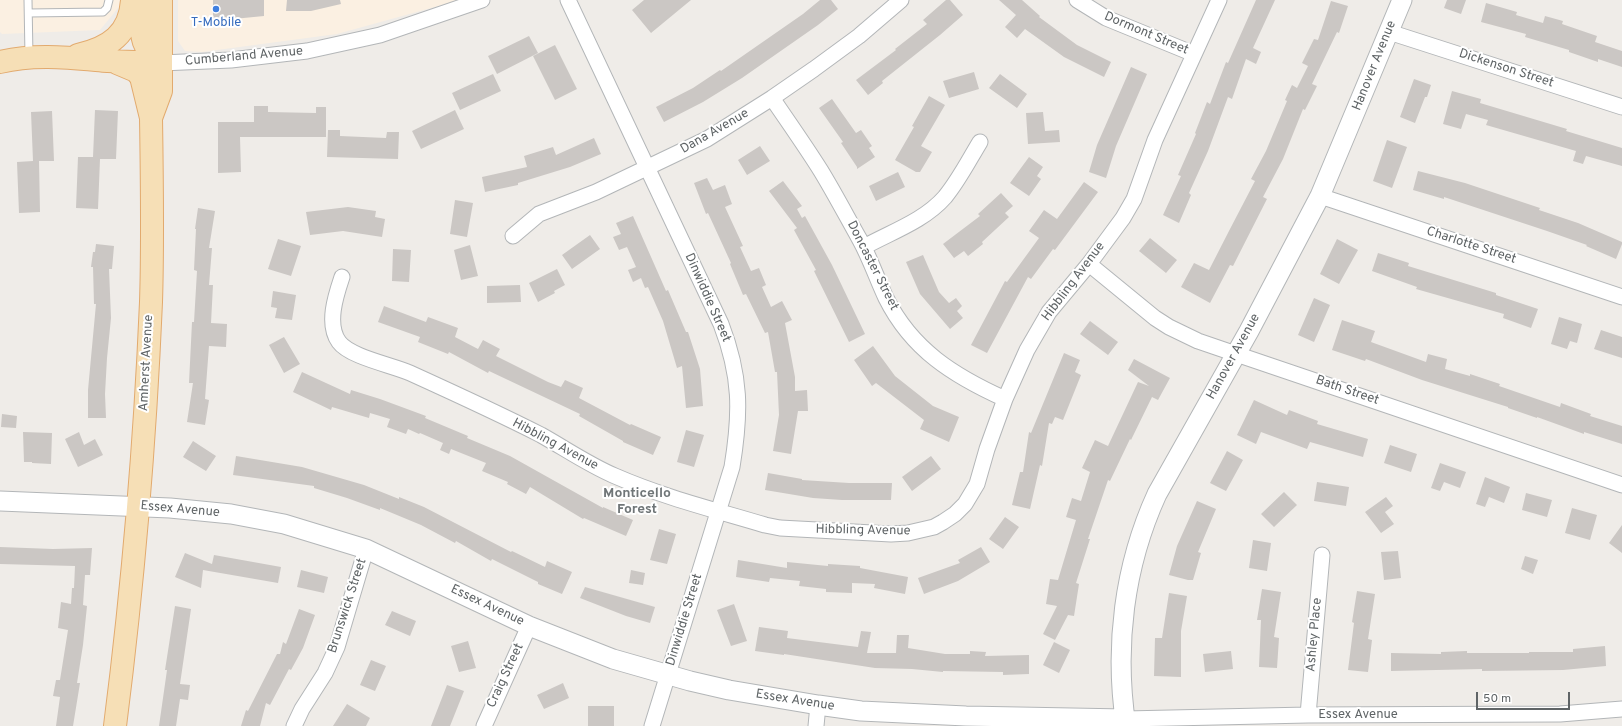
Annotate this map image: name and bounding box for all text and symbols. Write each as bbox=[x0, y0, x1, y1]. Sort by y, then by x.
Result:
marker: T-Mobile bbox=[211, 4, 221, 14]
street label: Dormont Street bbox=[1101, 9, 1191, 59]
place label: T-Mobile bbox=[191, 15, 241, 31]
street label: Hanover Avenue bbox=[1350, 19, 1400, 113]
street label: Cumberland Avenue bbox=[184, 44, 304, 70]
street label: Dickenson Street bbox=[1457, 46, 1555, 92]
street label: Dana Avenue bbox=[678, 106, 752, 158]
street label: Doncaster Street bbox=[843, 219, 901, 313]
street label: Charlotte Street bbox=[1424, 224, 1518, 268]
street label: Hibbling Avenue bbox=[1039, 239, 1109, 325]
street label: Dinwiddie Street bbox=[680, 251, 734, 345]
street label: Hanover Avenue bbox=[1204, 311, 1264, 403]
street label: Amherst Avenue bbox=[137, 314, 157, 412]
street label: Bath Street bbox=[1313, 373, 1381, 409]
street label: Hibbling Avenue bbox=[509, 416, 601, 474]
district label: Monticello Forest bbox=[603, 486, 671, 518]
street label: Essex Avenue bbox=[140, 499, 220, 521]
street label: Hibbling Avenue bbox=[815, 522, 911, 540]
street label: Brunswick Street bbox=[325, 557, 371, 655]
street label: Dinwiddie Street bbox=[664, 572, 706, 668]
street label: Essex Avenue bbox=[448, 582, 526, 630]
street label: Ashley Place bbox=[1304, 597, 1326, 673]
street label: Craig Street bbox=[484, 641, 528, 711]
scale bar bbox=[1478, 684, 1572, 710]
street label: Essex Avenue bbox=[755, 687, 835, 715]
text: 50 m bbox=[1483, 691, 1511, 707]
street label: Essex Avenue bbox=[1318, 707, 1398, 723]

